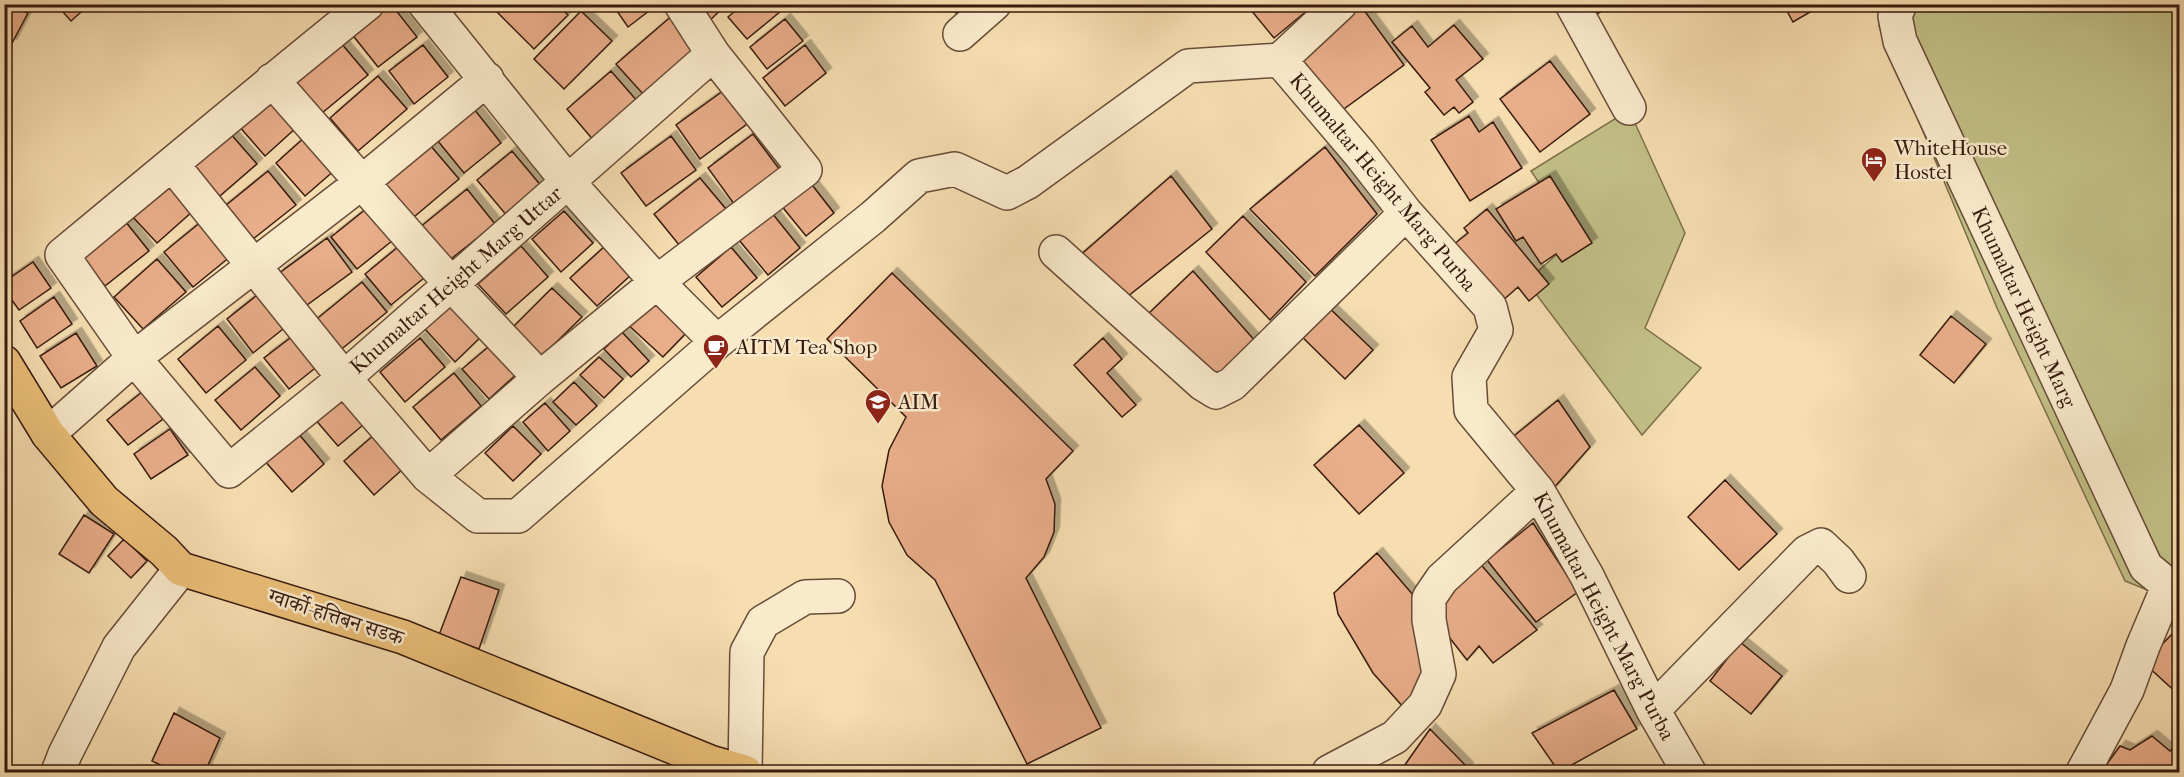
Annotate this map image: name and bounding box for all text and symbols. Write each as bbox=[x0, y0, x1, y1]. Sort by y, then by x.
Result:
street label: Khumaltar Height Marg Purba bbox=[1285, 68, 1482, 296]
place label: WhiteHouse Hostel bbox=[1893, 136, 2007, 184]
hotel icon: WhiteHouse Hostel bbox=[1859, 145, 1889, 183]
street label: Khumaltar Height Marg Uttar bbox=[345, 181, 567, 379]
street label: Khumaltar Height Marg bbox=[1967, 203, 2081, 412]
cafe icon: AITM Tea Shop bbox=[701, 332, 731, 370]
place label: AITM Tea Shop bbox=[735, 335, 877, 359]
school or university icon: AIM bbox=[863, 387, 893, 425]
place label: AIM bbox=[897, 390, 939, 414]
street label: Khumaltar Height Marg Purba bbox=[1528, 488, 1680, 744]
street label: ग्वार्को-हत्तिबन सडक bbox=[265, 584, 407, 650]

